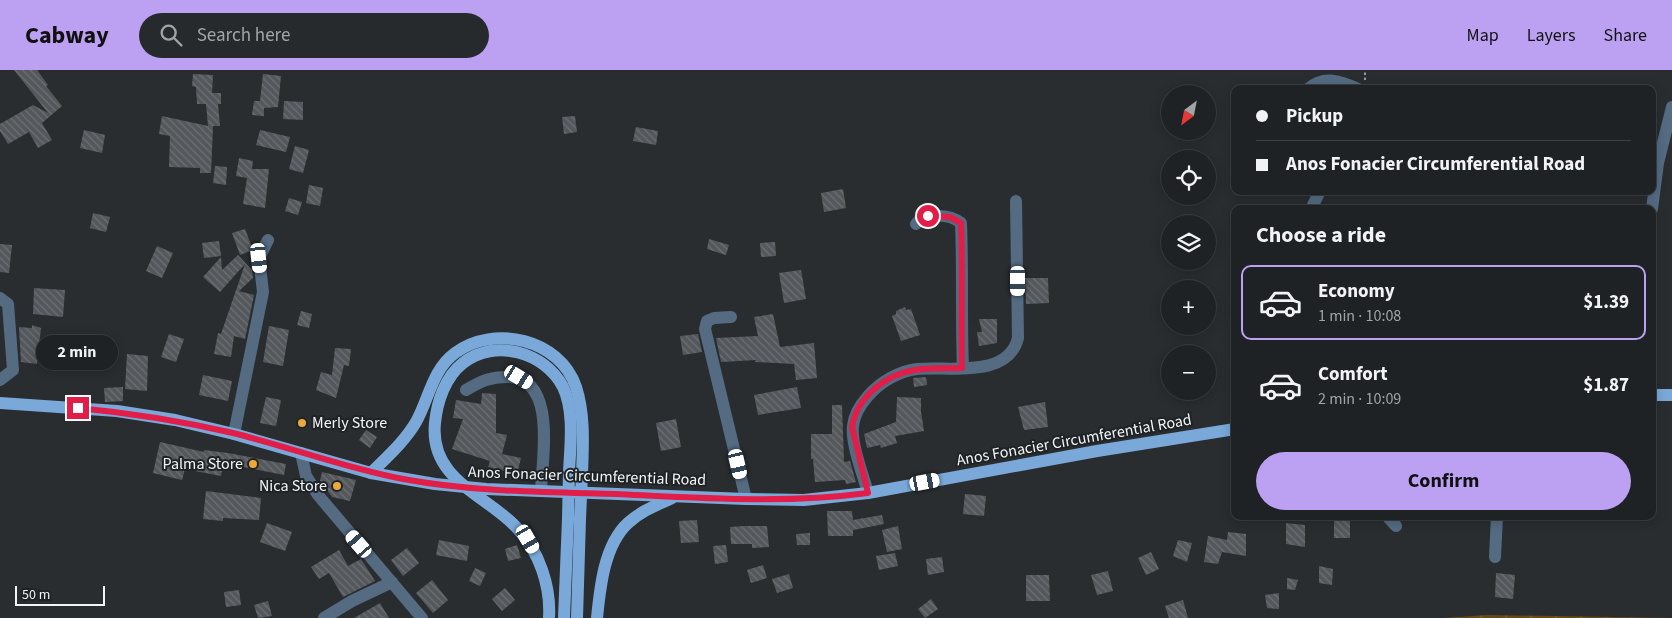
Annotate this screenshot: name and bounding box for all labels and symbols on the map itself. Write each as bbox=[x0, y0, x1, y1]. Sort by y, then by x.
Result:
north arrow bbox=[1161, 85, 1216, 140]
route start bbox=[917, 205, 939, 227]
car bbox=[249, 242, 268, 274]
car bbox=[1010, 266, 1025, 296]
callout: 2 min bbox=[37, 336, 119, 370]
car bbox=[502, 363, 535, 391]
route end bbox=[67, 397, 89, 419]
street label: Anos Fonacier Circumferential Road bbox=[955, 408, 1193, 472]
place label: Merly Store bbox=[312, 412, 387, 434]
marker: Merly Store bbox=[296, 417, 308, 429]
car bbox=[727, 448, 748, 480]
place label: Palma Store bbox=[163, 453, 243, 475]
marker: Palma Store bbox=[247, 458, 259, 470]
street label: Anos Fonacier Circumferential Road bbox=[468, 461, 706, 491]
car bbox=[908, 472, 941, 492]
place label: Nica Store bbox=[259, 475, 327, 497]
marker: Nica Store bbox=[331, 480, 343, 492]
car bbox=[514, 522, 541, 556]
car bbox=[343, 528, 374, 560]
scale bar bbox=[15, 583, 105, 606]

